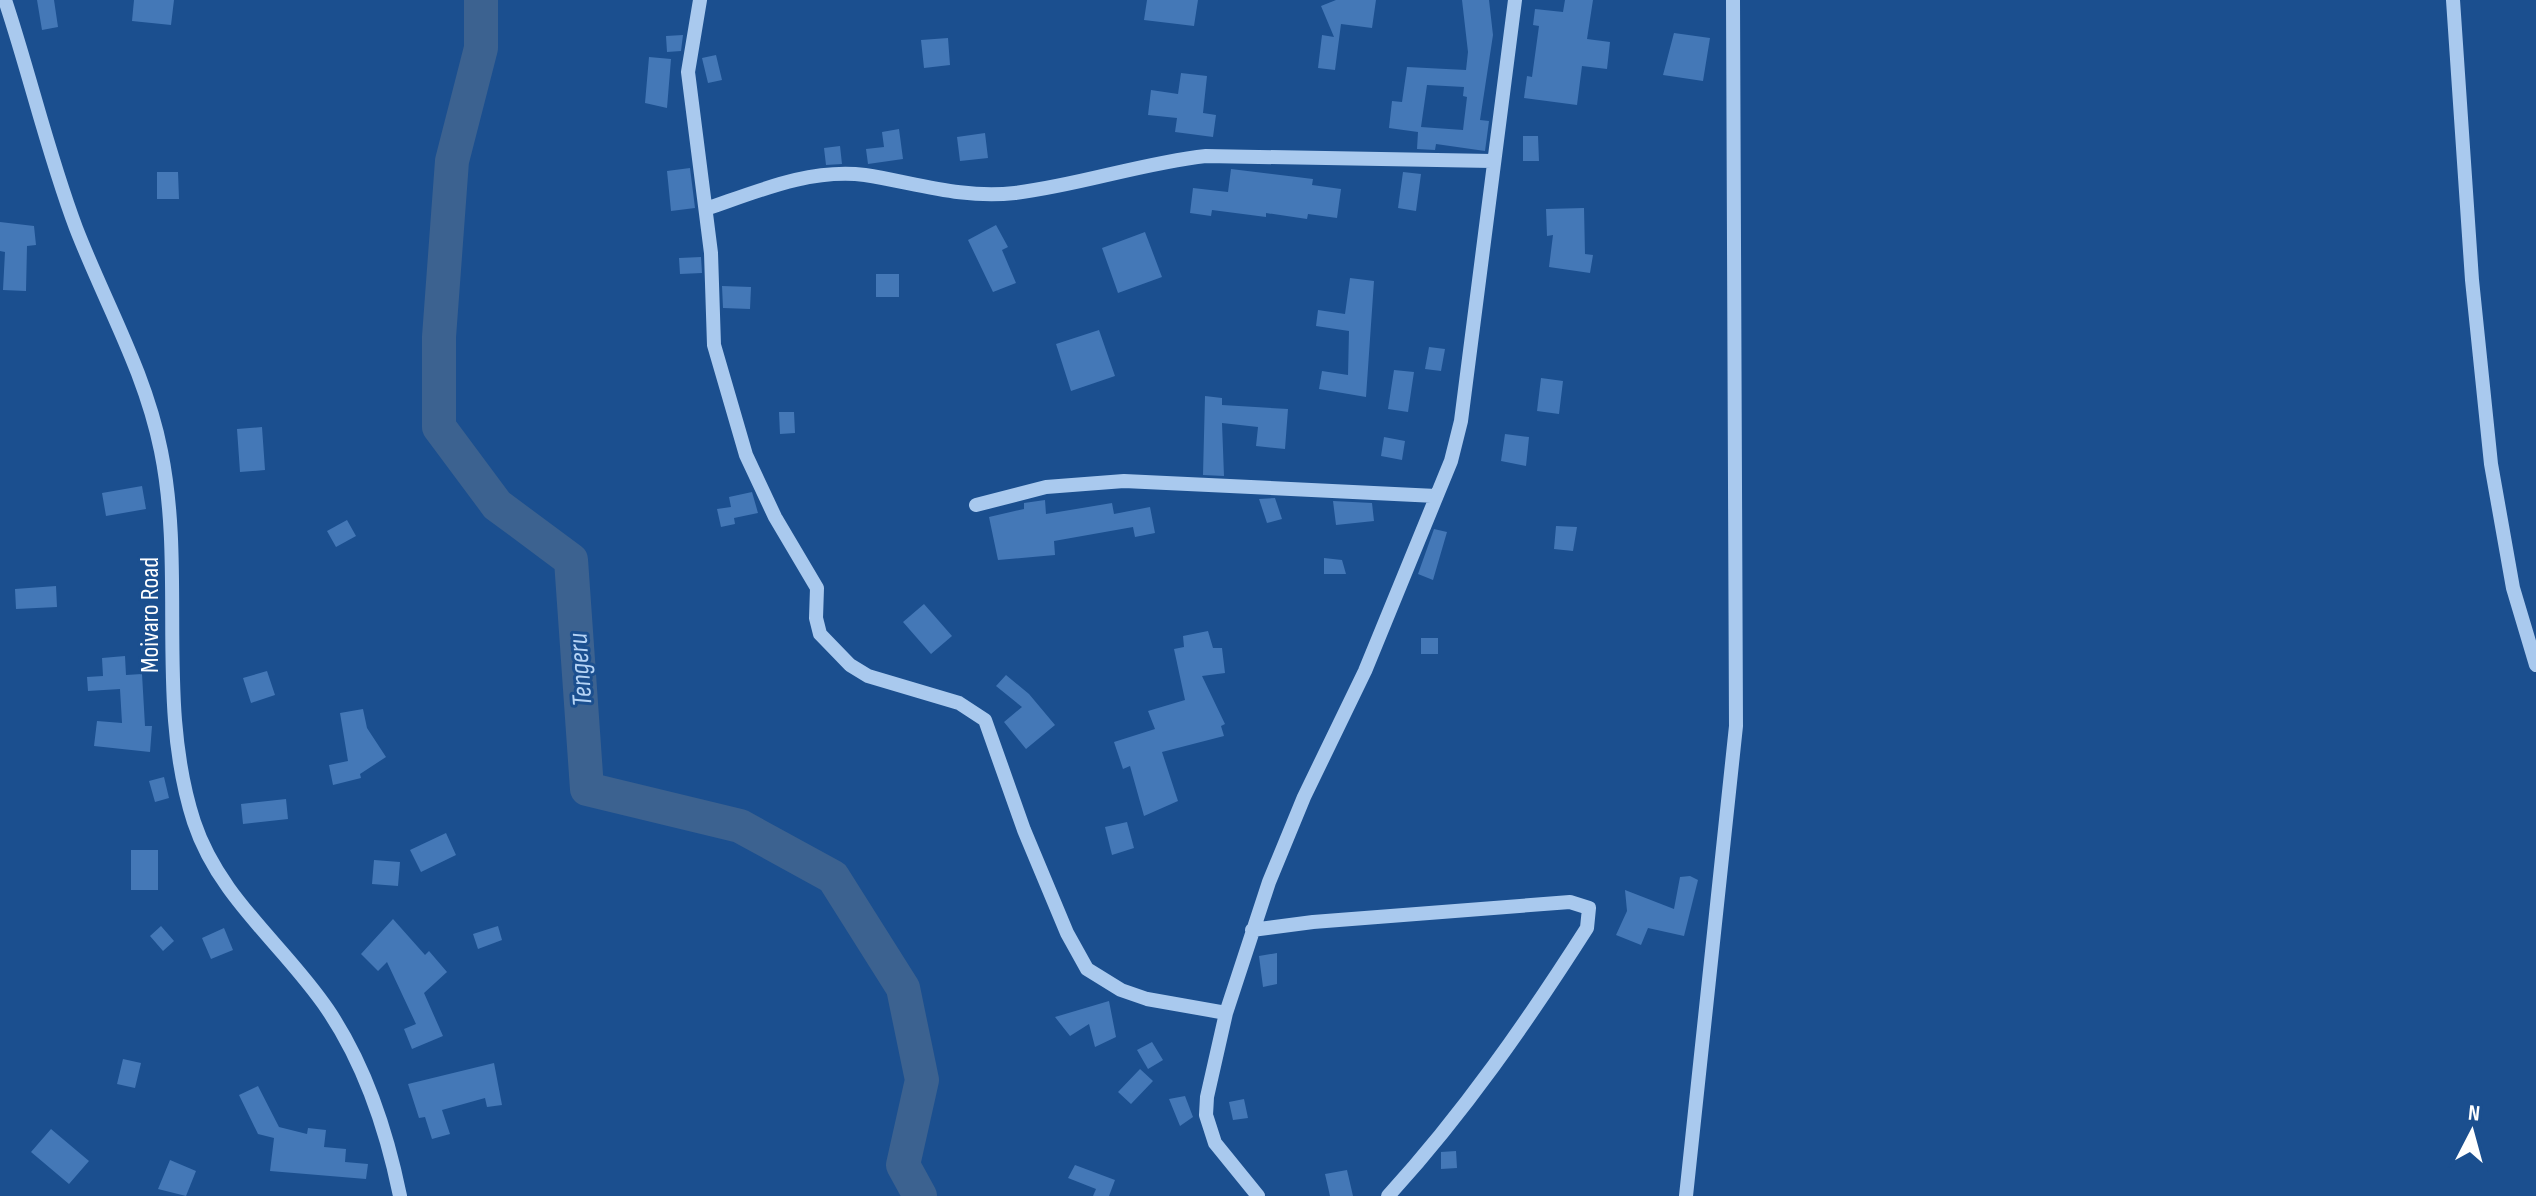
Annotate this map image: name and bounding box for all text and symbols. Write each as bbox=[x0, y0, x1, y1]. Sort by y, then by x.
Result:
street label: Moivaro Road bbox=[135, 557, 166, 673]
water label: Tengeru bbox=[561, 632, 600, 708]
north arrow bbox=[2432, 1092, 2512, 1172]
text: N bbox=[2467, 1100, 2481, 1128]

